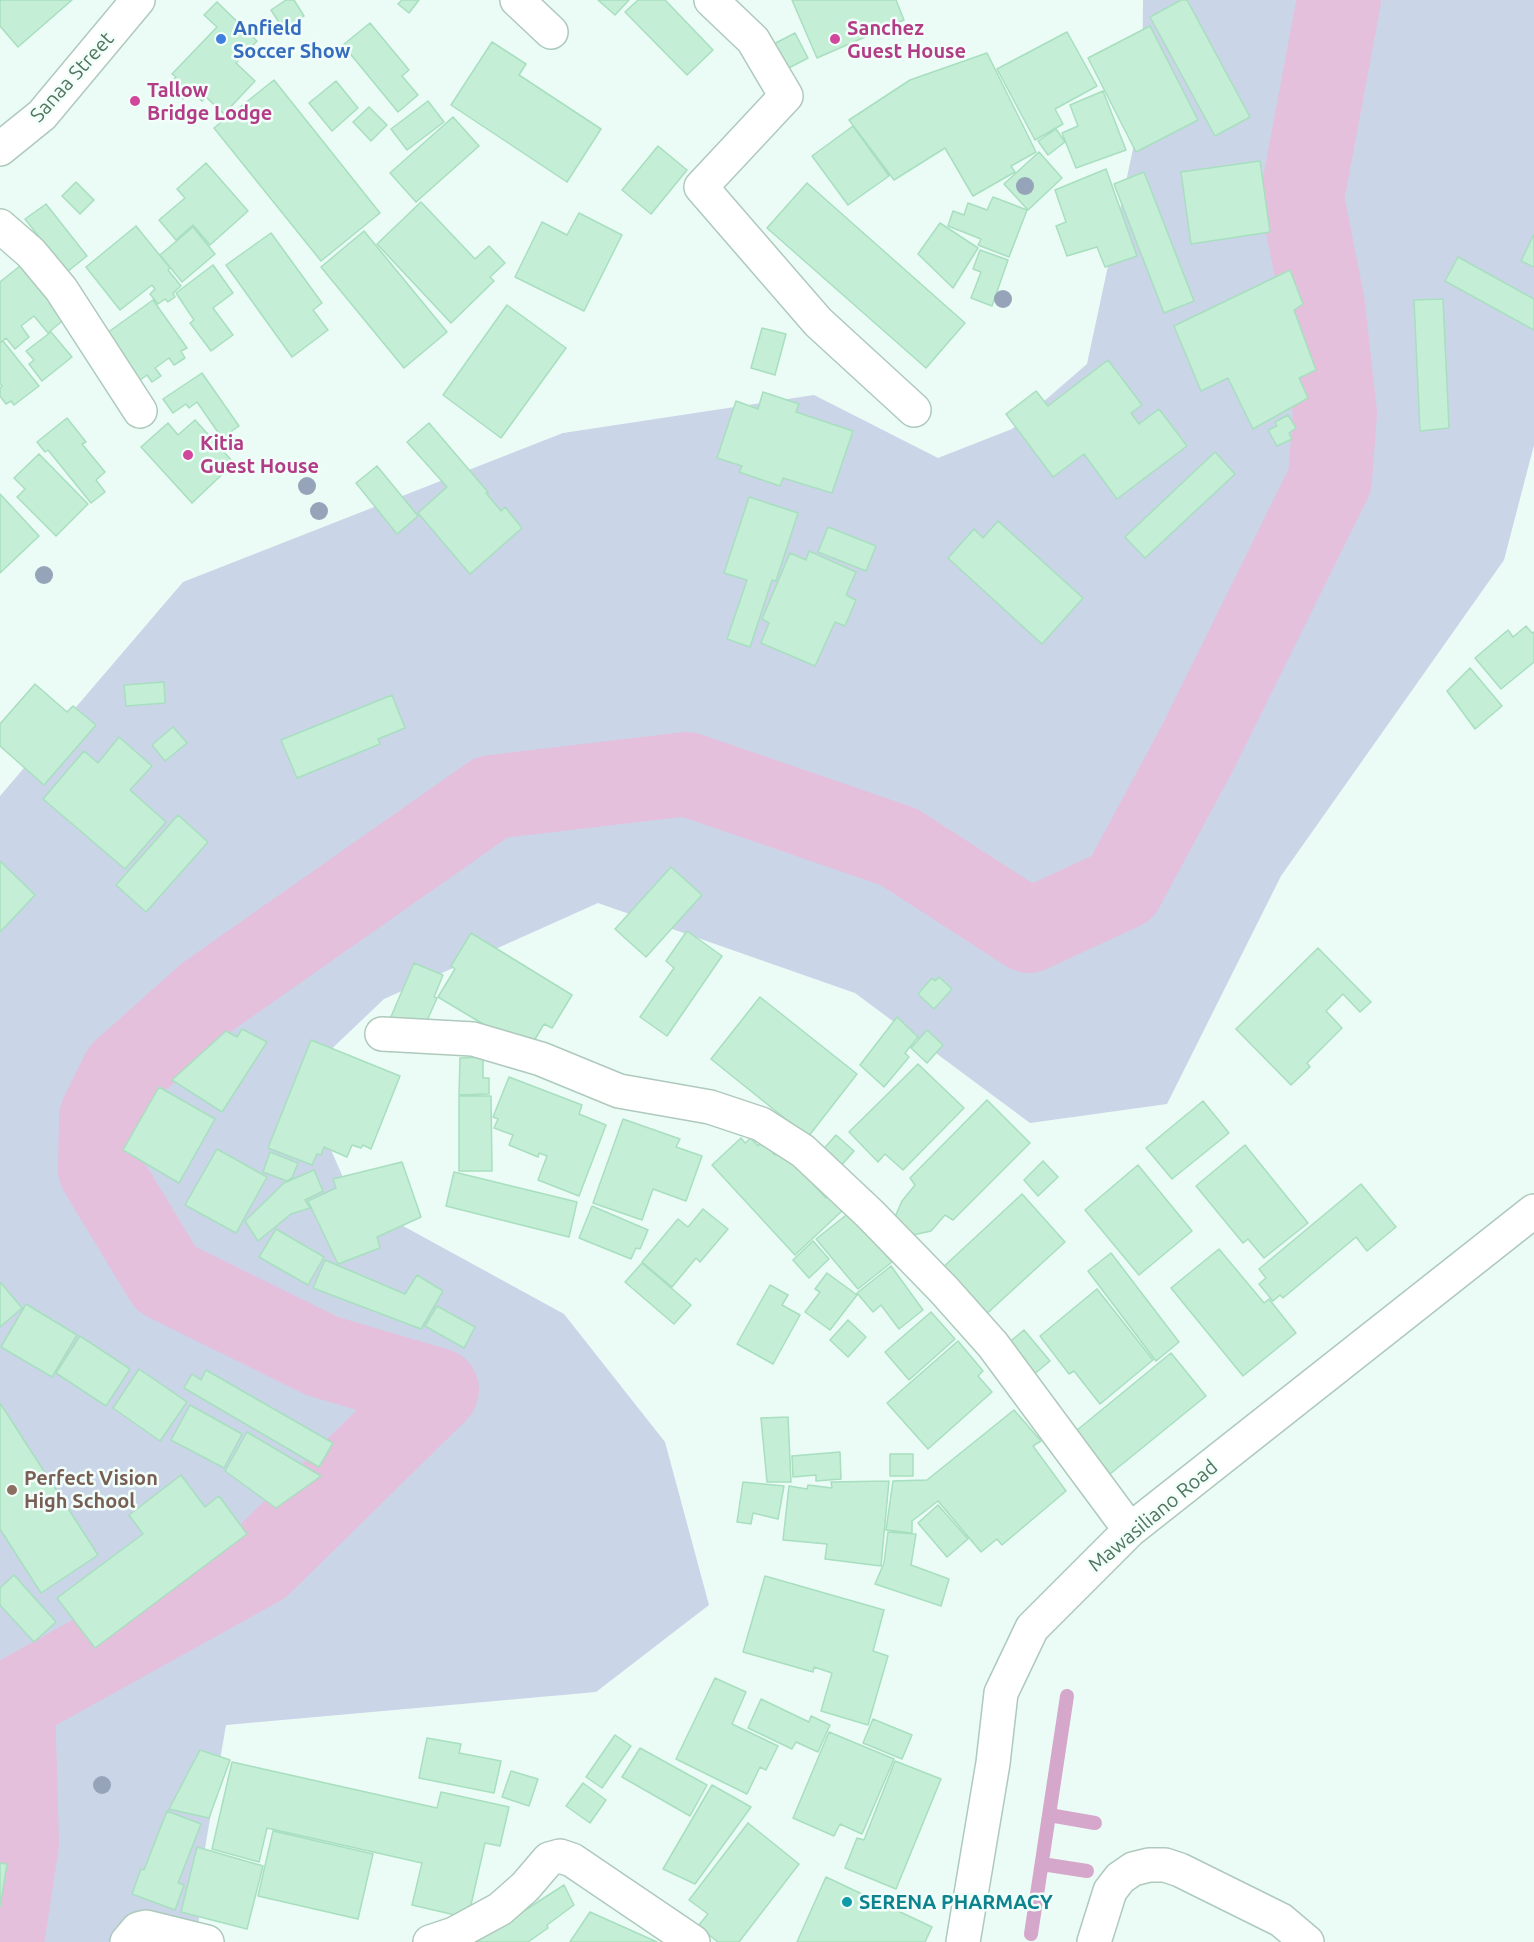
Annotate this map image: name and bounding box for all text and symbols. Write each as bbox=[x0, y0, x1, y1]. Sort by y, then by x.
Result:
place label: Anfield Soccer Show bbox=[233, 16, 350, 63]
place label: Sanchez Guest House bbox=[847, 16, 966, 63]
street label: Sanaa Street bbox=[25, 27, 119, 127]
marker: Anfield Soccer Show bbox=[214, 32, 228, 46]
marker: Sanchez Guest House bbox=[828, 32, 842, 46]
place label: Tallow Bridge Lodge bbox=[147, 78, 272, 125]
marker: Tallow Bridge Lodge bbox=[128, 94, 142, 108]
place label: Kitia Guest House bbox=[200, 431, 319, 478]
marker: Kitia Guest House bbox=[181, 448, 195, 462]
street label: Mawasiliano Road bbox=[1084, 1455, 1222, 1577]
place label: Perfect Vision High School bbox=[24, 1466, 158, 1513]
marker: Perfect Vision High School bbox=[5, 1483, 19, 1497]
place label: SERENA PHARMACY bbox=[859, 1890, 1053, 1914]
marker: SERENA PHARMACY bbox=[840, 1895, 854, 1909]

